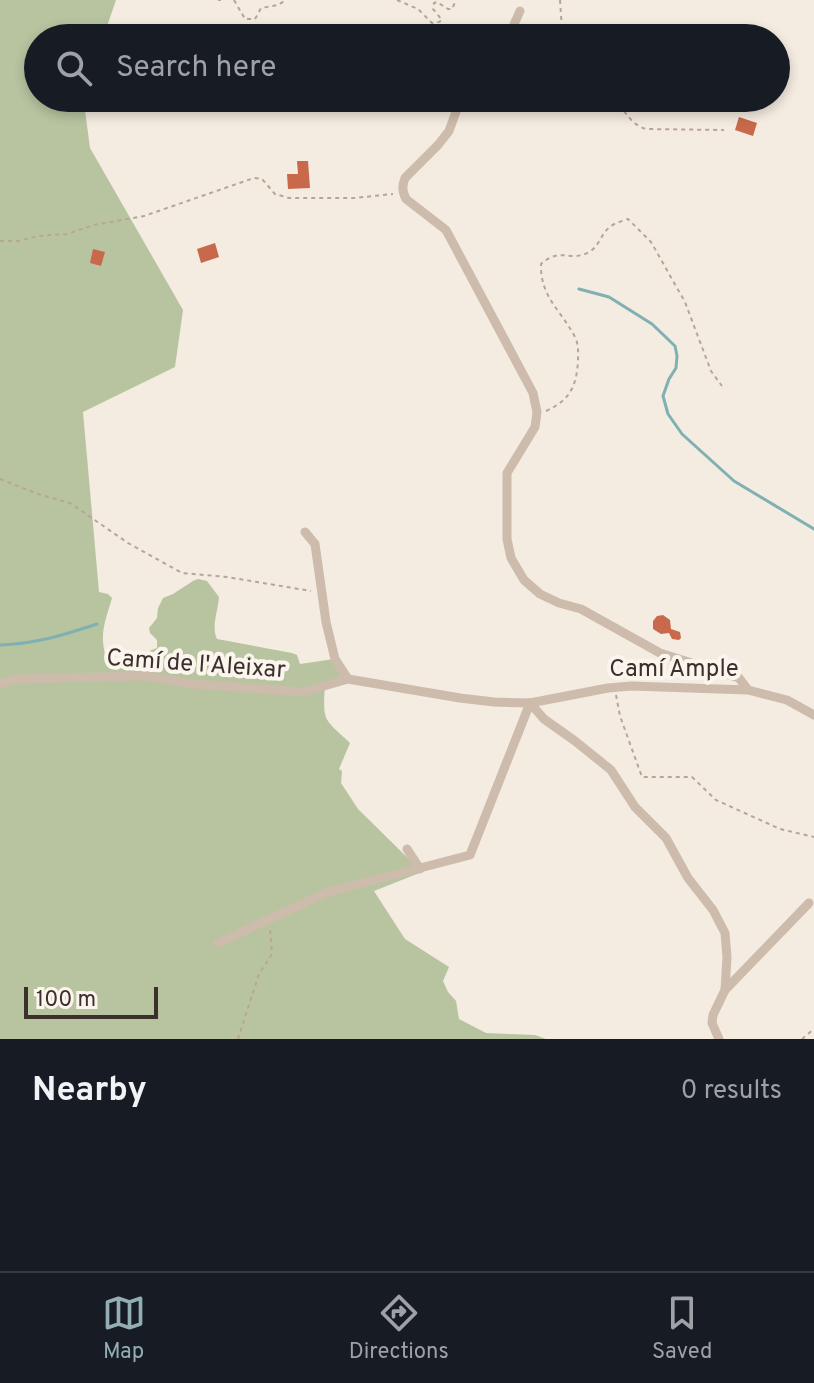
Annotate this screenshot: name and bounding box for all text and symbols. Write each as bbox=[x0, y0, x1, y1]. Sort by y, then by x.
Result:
search box bbox=[24, 24, 790, 112]
icon: search bbox=[52, 46, 96, 90]
text: Search here bbox=[116, 50, 276, 87]
street label: Camí de l'Aleixar bbox=[105, 644, 287, 686]
street label: Camí Ample bbox=[609, 655, 739, 685]
scale bar bbox=[24, 983, 158, 1019]
text: 100 m bbox=[36, 987, 96, 1014]
text: Nearby bbox=[32, 1070, 147, 1113]
text: 0 results bbox=[681, 1075, 782, 1108]
tab: Map bbox=[102, 1291, 146, 1366]
tab: Directions bbox=[349, 1291, 449, 1366]
tab: Saved bbox=[652, 1291, 712, 1366]

